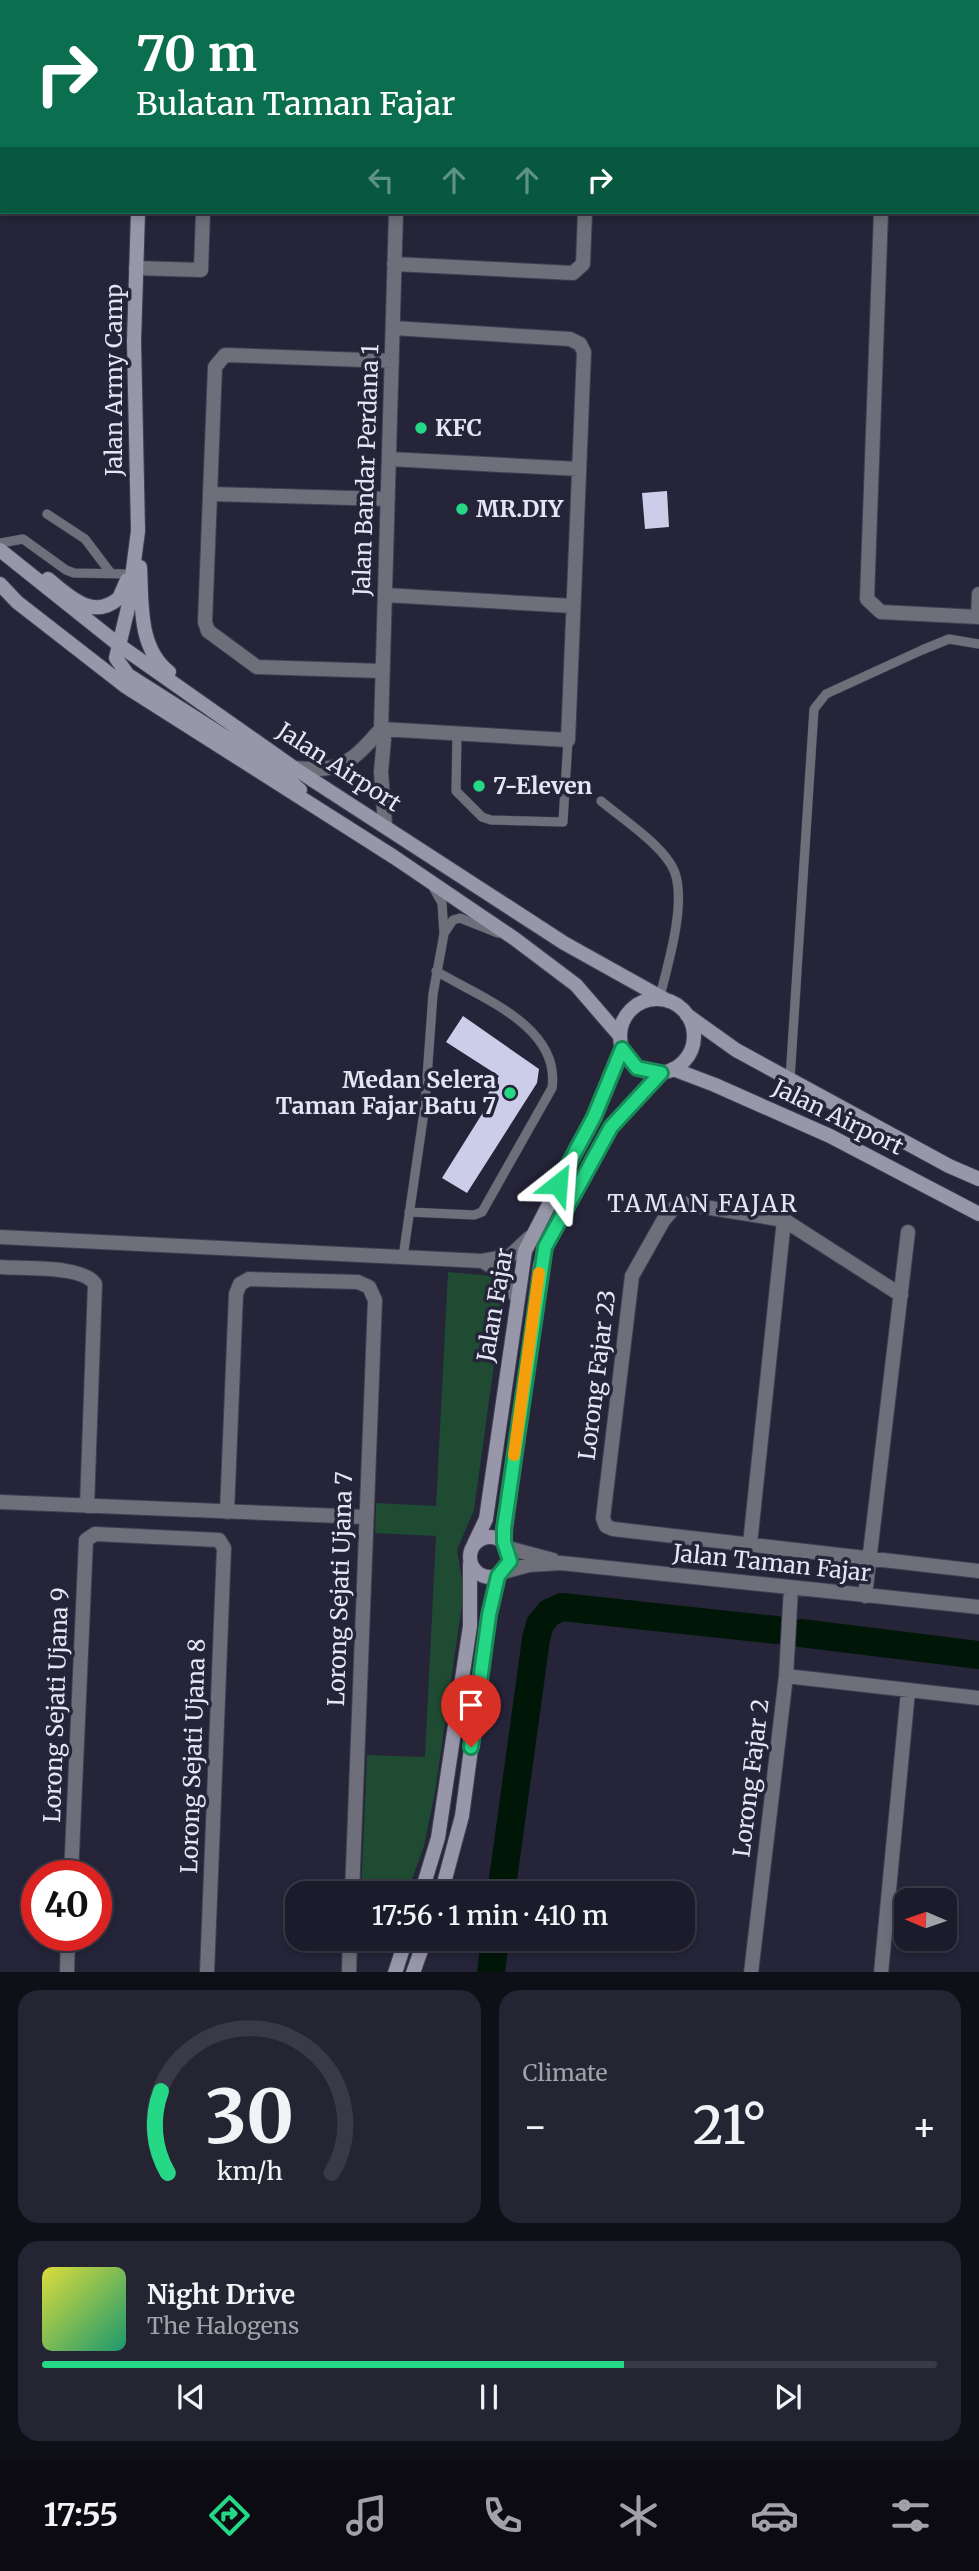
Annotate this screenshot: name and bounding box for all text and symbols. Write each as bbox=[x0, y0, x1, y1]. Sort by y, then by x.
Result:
text: 70 m bbox=[136, 23, 257, 84]
icon: right bbox=[21, 28, 112, 119]
text: Bulatan Taman Fajar bbox=[136, 84, 455, 124]
icon: left bbox=[362, 161, 400, 199]
icon: ahead bbox=[435, 161, 473, 199]
icon: ahead bbox=[508, 161, 546, 199]
icon: right bbox=[581, 161, 619, 199]
street label: Jalan Army Camp bbox=[99, 284, 128, 477]
street label: Jalan Bandar Perdana 1 bbox=[347, 343, 384, 597]
place label: KFC bbox=[435, 413, 482, 442]
marker: KFC bbox=[413, 420, 429, 436]
place label: MR.DIY bbox=[476, 494, 564, 523]
marker: MR.DIY bbox=[454, 501, 470, 517]
street label: Jalan Airport bbox=[271, 715, 407, 817]
place label: 7-Eleven bbox=[493, 771, 592, 800]
marker: 7-Eleven bbox=[471, 778, 487, 794]
place label: Medan Selera Taman Fajar Batu 7 bbox=[276, 1065, 496, 1120]
street label: Jalan Airport bbox=[767, 1072, 908, 1161]
marker: Medan Selera Taman Fajar Batu 7 bbox=[502, 1085, 518, 1101]
position arrow bbox=[521, 1147, 595, 1221]
district label: TAMAN FAJAR bbox=[607, 1188, 799, 1219]
street label: Jalan Fajar bbox=[470, 1246, 519, 1365]
street label: Lorong Fajar 23 bbox=[572, 1288, 621, 1462]
street label: Lorong Sejati Ujana 7 bbox=[321, 1471, 358, 1707]
street label: Jalan Taman Fajar bbox=[671, 1538, 872, 1587]
street label: Lorong Sejati Ujana 9 bbox=[37, 1587, 74, 1823]
street label: Lorong Sejati Ujana 8 bbox=[174, 1638, 211, 1874]
pin bbox=[441, 1675, 501, 1747]
icon: arrive bbox=[452, 1686, 490, 1724]
street label: Lorong Fajar 2 bbox=[726, 1697, 775, 1859]
speed limit sign: 40 bbox=[21, 1860, 112, 1951]
north arrow bbox=[894, 1888, 957, 1951]
map controls bbox=[894, 1888, 957, 1951]
text: 17:56 · 1 min · 410 m bbox=[372, 1899, 608, 1932]
text: Climate bbox=[523, 2058, 608, 2087]
text: 30 bbox=[205, 2071, 294, 2163]
text: 21° bbox=[693, 2093, 767, 2158]
text: − bbox=[523, 2103, 548, 2150]
text: + bbox=[912, 2103, 937, 2150]
text: km/h bbox=[216, 2154, 282, 2186]
text: Night Drive bbox=[147, 2278, 295, 2311]
text: The Halogens bbox=[147, 2311, 299, 2340]
icon: previous bbox=[172, 2378, 210, 2416]
icon: pause bbox=[470, 2378, 508, 2416]
icon: next bbox=[769, 2378, 807, 2416]
icon: directions bbox=[205, 2491, 254, 2540]
icon: music bbox=[342, 2491, 391, 2540]
icon: phone bbox=[478, 2491, 527, 2540]
icon: climate bbox=[614, 2491, 663, 2540]
icon: car bbox=[750, 2491, 799, 2540]
icon: filters bbox=[886, 2491, 935, 2540]
text: 17:55 bbox=[44, 2495, 118, 2535]

